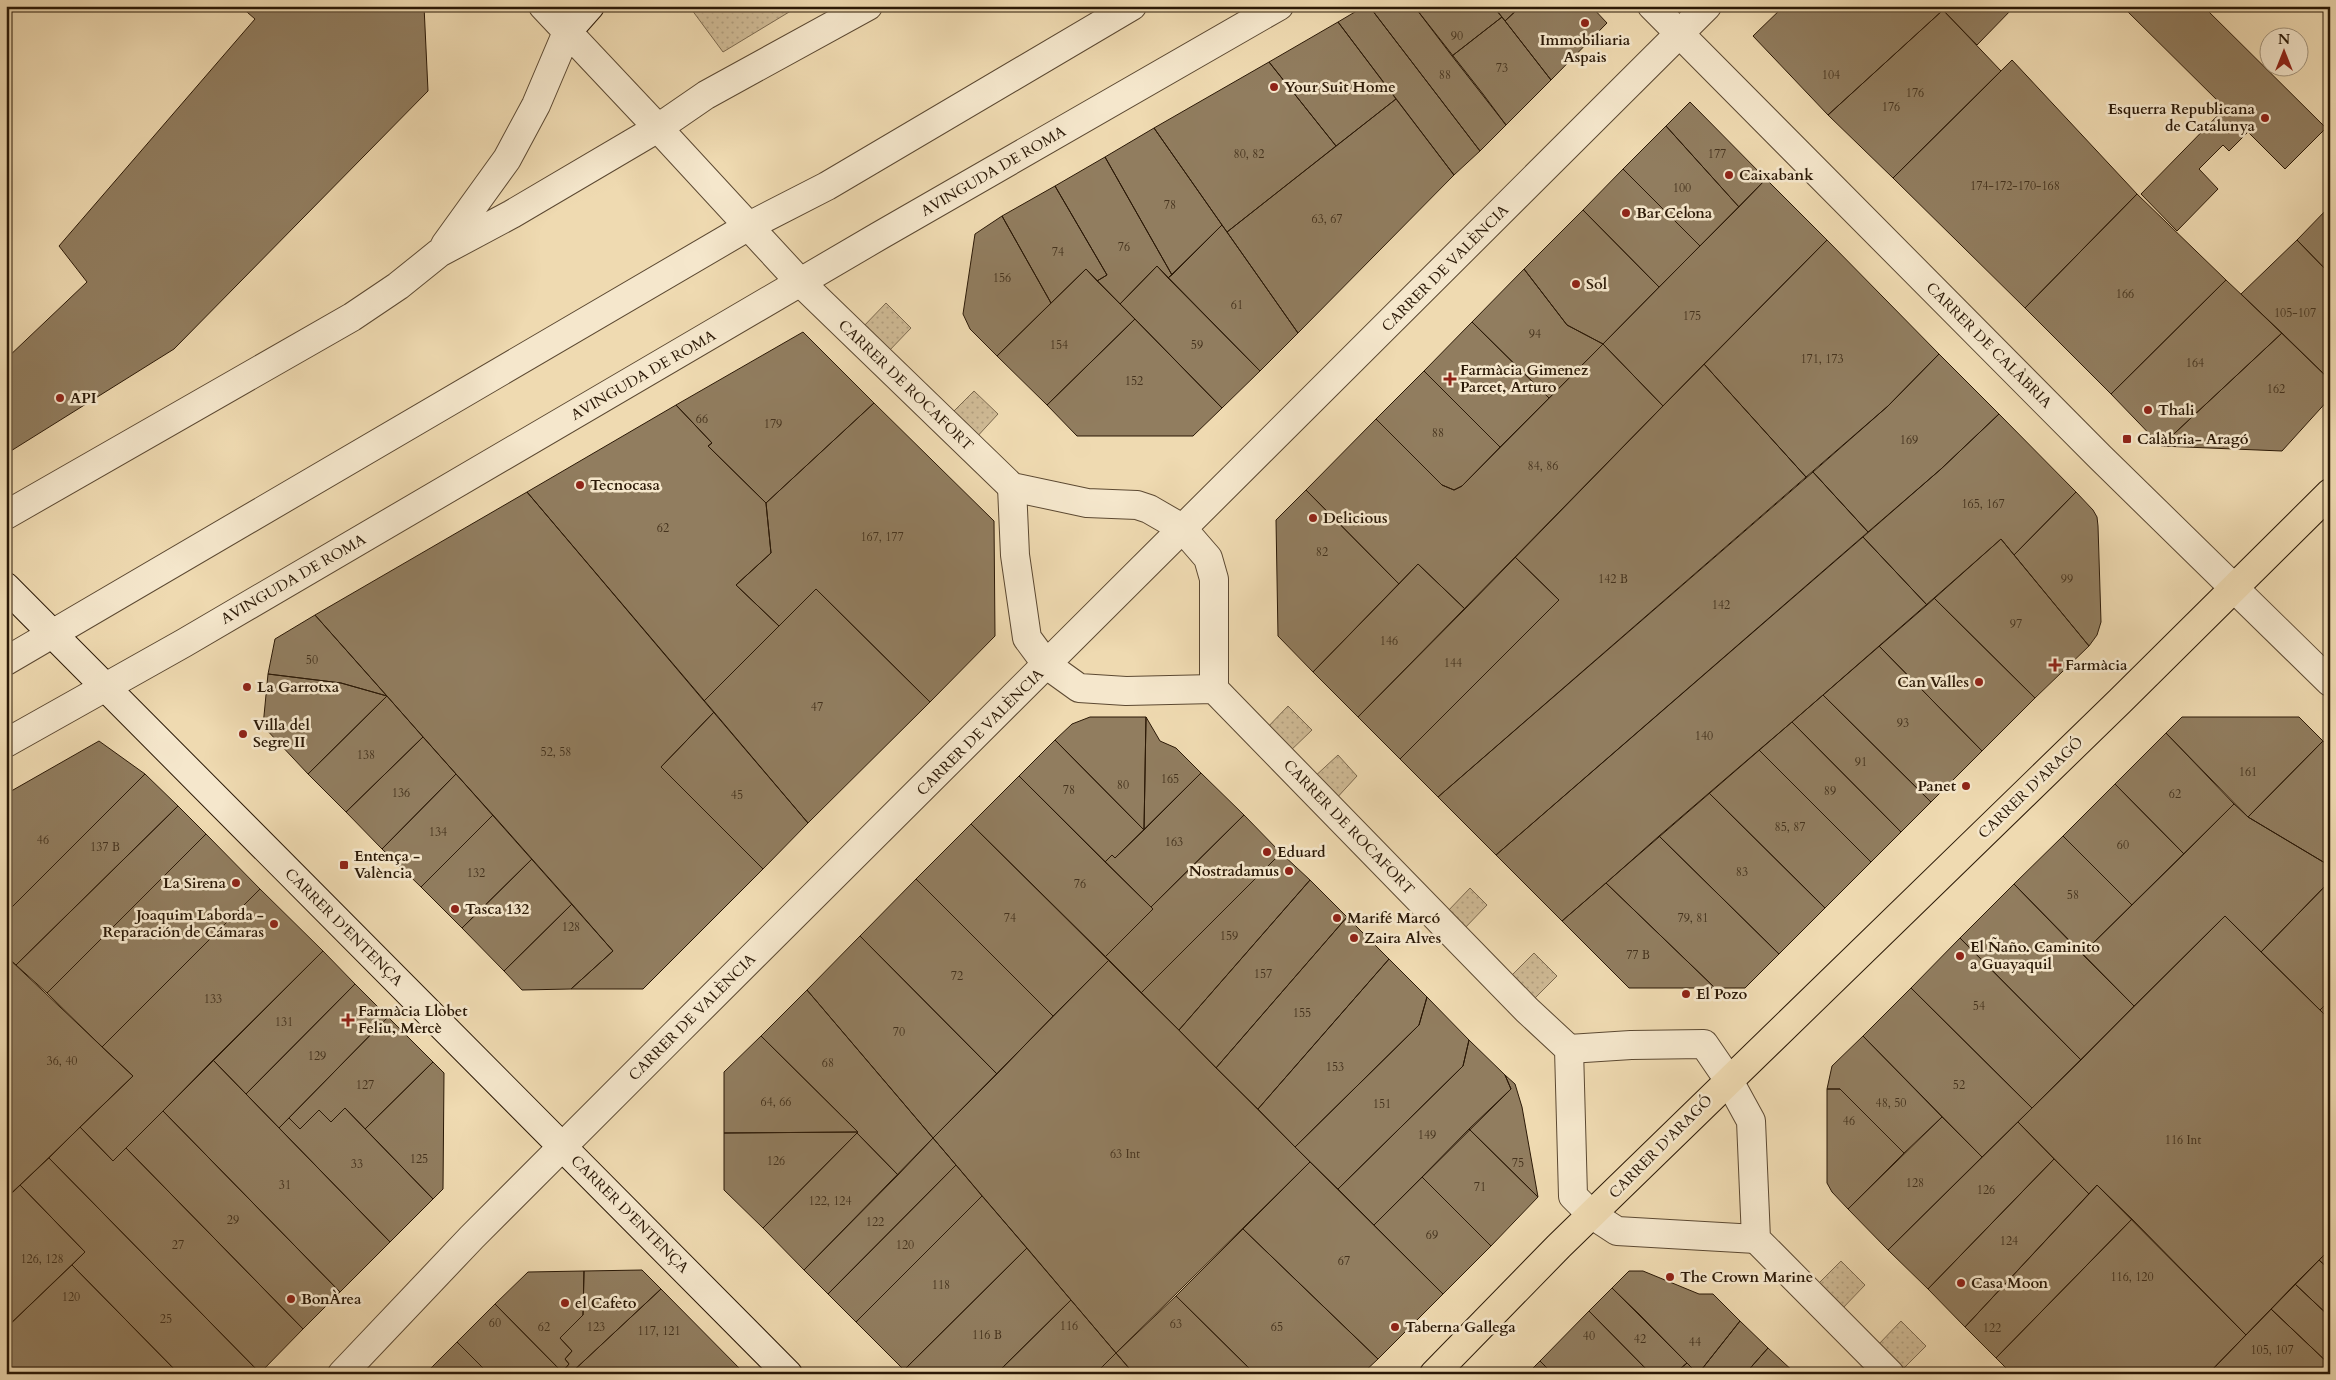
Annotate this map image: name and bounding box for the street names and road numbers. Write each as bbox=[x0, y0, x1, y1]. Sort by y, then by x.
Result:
street label: AVINGUDA DE ROMA bbox=[917, 121, 1069, 221]
street label: CARRER DE VALÈNCIA bbox=[1377, 200, 1513, 336]
street label: CARRER DE CALÀBRIA bbox=[1922, 278, 2057, 413]
street label: CARRER DE ROCAFORT bbox=[834, 315, 978, 455]
street label: AVINGUDA DE ROMA bbox=[567, 325, 719, 425]
street label: AVINGUDA DE ROMA bbox=[217, 529, 369, 629]
street label: CARRER DE VALÈNCIA bbox=[912, 664, 1048, 800]
street label: CARRER D'ARAGÓ bbox=[1974, 732, 2087, 843]
street label: CARRER DE ROCAFORT bbox=[1279, 755, 1419, 899]
street label: CARRER D'ENTENÇA bbox=[281, 864, 408, 991]
street label: CARRER DE VALÈNCIA bbox=[624, 949, 760, 1085]
street label: CARRER D'ARAGÓ bbox=[1604, 1090, 1717, 1203]
street label: CARRER D'ENTENÇA bbox=[567, 1151, 694, 1278]

